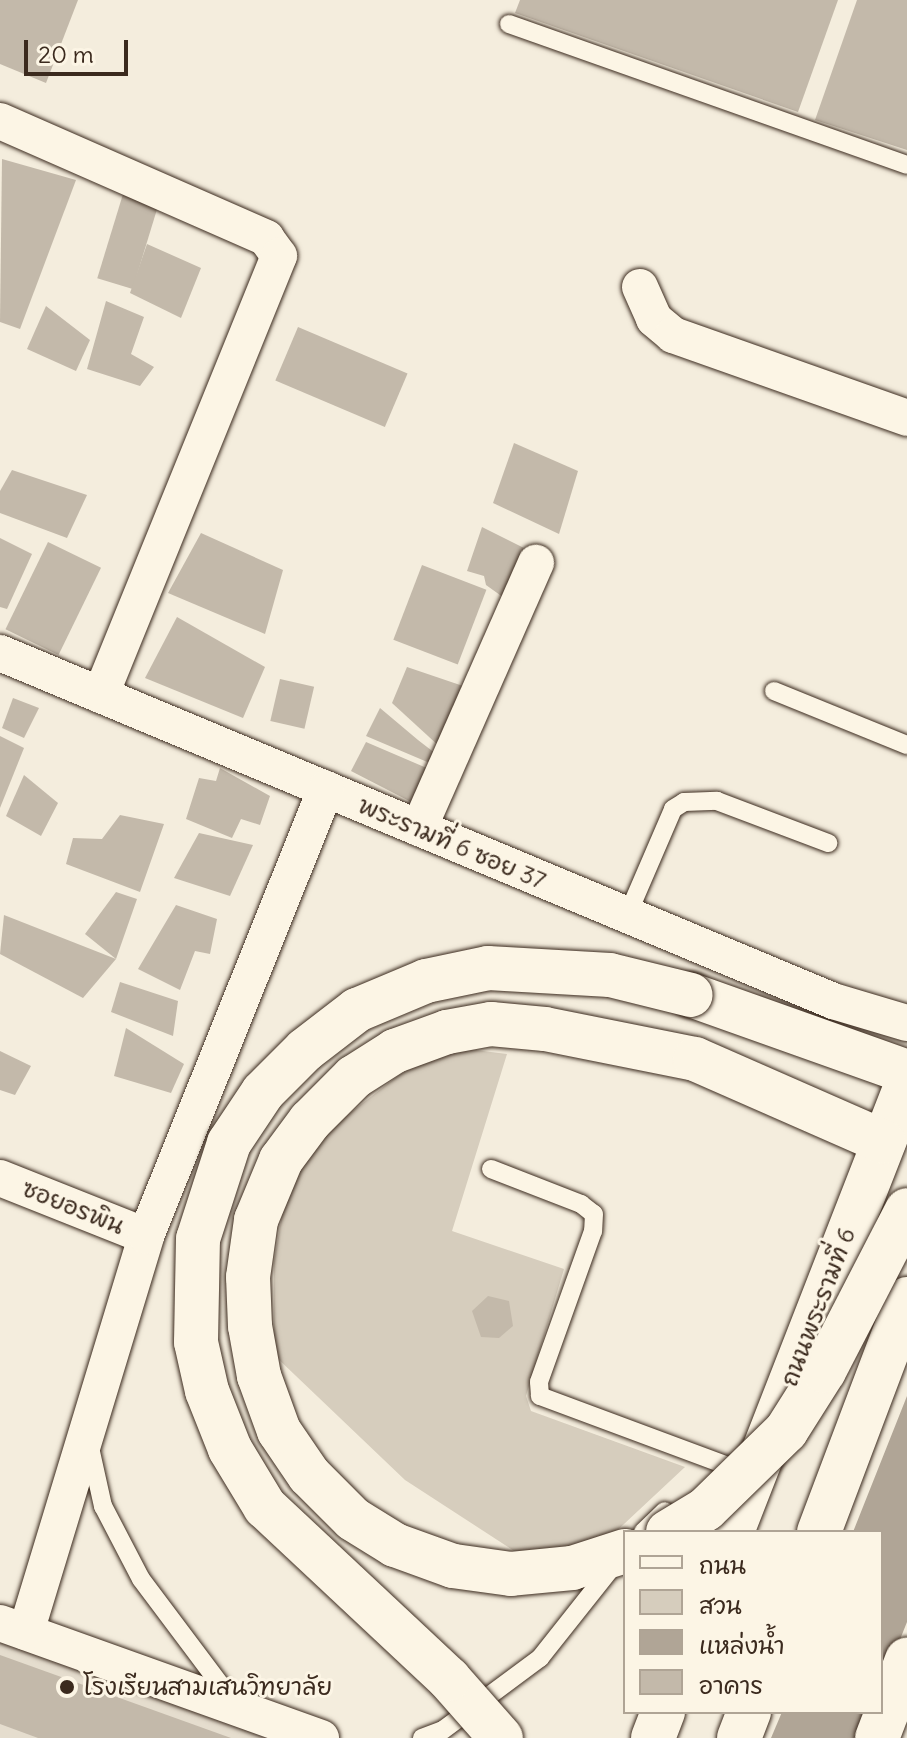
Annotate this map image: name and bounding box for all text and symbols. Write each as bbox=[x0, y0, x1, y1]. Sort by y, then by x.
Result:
scale bar bbox=[28, 24, 132, 74]
text: 20 m bbox=[38, 39, 94, 69]
street label: พระรามที่ 6 ซอย 37 bbox=[354, 790, 550, 896]
street label: ซอยอรพิน bbox=[18, 1174, 128, 1240]
street label: ถนนพระรามที่ 6 bbox=[775, 1224, 861, 1390]
legend bbox=[623, 1530, 883, 1714]
text: ถนน bbox=[699, 1550, 746, 1580]
text: สวน bbox=[699, 1590, 742, 1620]
text: แหล่งน้ำ bbox=[699, 1630, 785, 1660]
text: อาคาร bbox=[699, 1670, 763, 1700]
place label: โรงเรียนสามเสนวิทยาลัย bbox=[83, 1673, 332, 1701]
marker: โรงเรียนสามเสนวิทยาลัย bbox=[58, 1678, 76, 1696]

